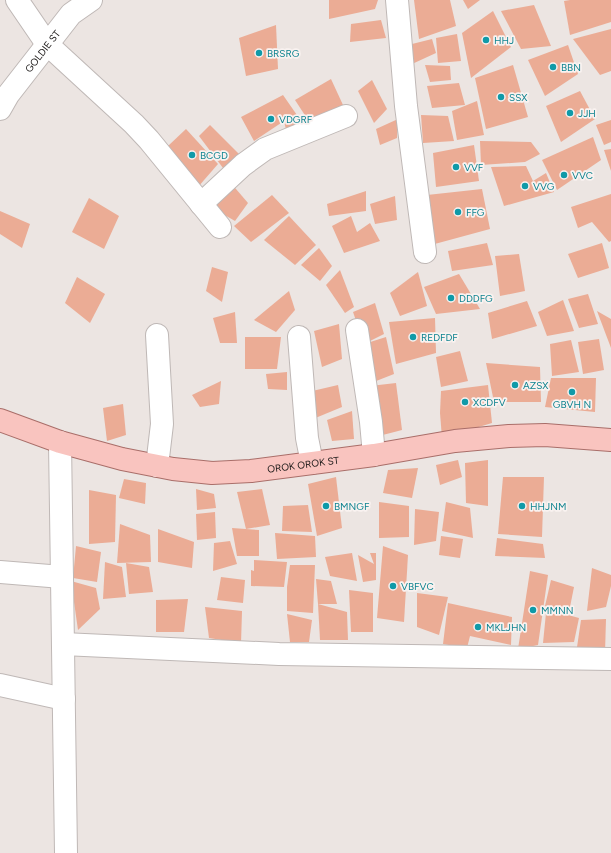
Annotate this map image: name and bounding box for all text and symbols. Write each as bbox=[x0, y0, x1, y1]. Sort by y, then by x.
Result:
street label: GOLDIE ST bbox=[22, 27, 64, 75]
place label: HHJ bbox=[494, 34, 514, 47]
marker: HHJ bbox=[481, 35, 491, 45]
place label: BRSRG bbox=[267, 47, 300, 60]
marker: BRSRG bbox=[254, 48, 264, 58]
place label: BBN bbox=[561, 61, 581, 74]
marker: BBN bbox=[548, 62, 558, 72]
place label: SSX bbox=[509, 91, 528, 104]
marker: SSX bbox=[496, 92, 506, 102]
place label: JJH bbox=[578, 107, 596, 120]
marker: JJH bbox=[565, 108, 575, 118]
place label: VDGRF bbox=[279, 113, 313, 126]
marker: VDGRF bbox=[266, 114, 276, 124]
place label: BCGD bbox=[200, 149, 228, 162]
marker: BCGD bbox=[187, 150, 197, 160]
place label: VVF bbox=[464, 161, 484, 174]
marker: VVF bbox=[451, 162, 461, 172]
place label: VVC bbox=[572, 169, 593, 182]
marker: VVC bbox=[559, 170, 569, 180]
place label: VVG bbox=[533, 180, 555, 193]
marker: VVG bbox=[520, 181, 530, 191]
place label: FFG bbox=[466, 206, 485, 219]
marker: FFG bbox=[453, 207, 463, 217]
place label: DDDFG bbox=[459, 292, 493, 305]
marker: DDDFG bbox=[446, 293, 456, 303]
place label: REDFDF bbox=[421, 331, 458, 344]
marker: REDFDF bbox=[408, 332, 418, 342]
place label: AZSX bbox=[523, 379, 549, 392]
marker: AZSX bbox=[510, 380, 520, 390]
marker: GBVH N bbox=[567, 387, 577, 397]
place label: XCDFV bbox=[473, 396, 506, 409]
marker: XCDFV bbox=[460, 397, 470, 407]
place label: GBVH N bbox=[553, 398, 591, 411]
street label: OROK OROK ST bbox=[266, 454, 340, 476]
place label: BMNGF bbox=[334, 500, 370, 513]
place label: HHJNM bbox=[530, 500, 566, 513]
marker: BMNGF bbox=[321, 501, 331, 511]
marker: HHJNM bbox=[517, 501, 527, 511]
place label: VBFVC bbox=[401, 580, 434, 593]
marker: VBFVC bbox=[388, 581, 398, 591]
place label: MMNN bbox=[541, 604, 573, 617]
marker: MMNN bbox=[528, 605, 538, 615]
place label: MKLJHN bbox=[486, 621, 526, 634]
marker: MKLJHN bbox=[473, 622, 483, 632]

